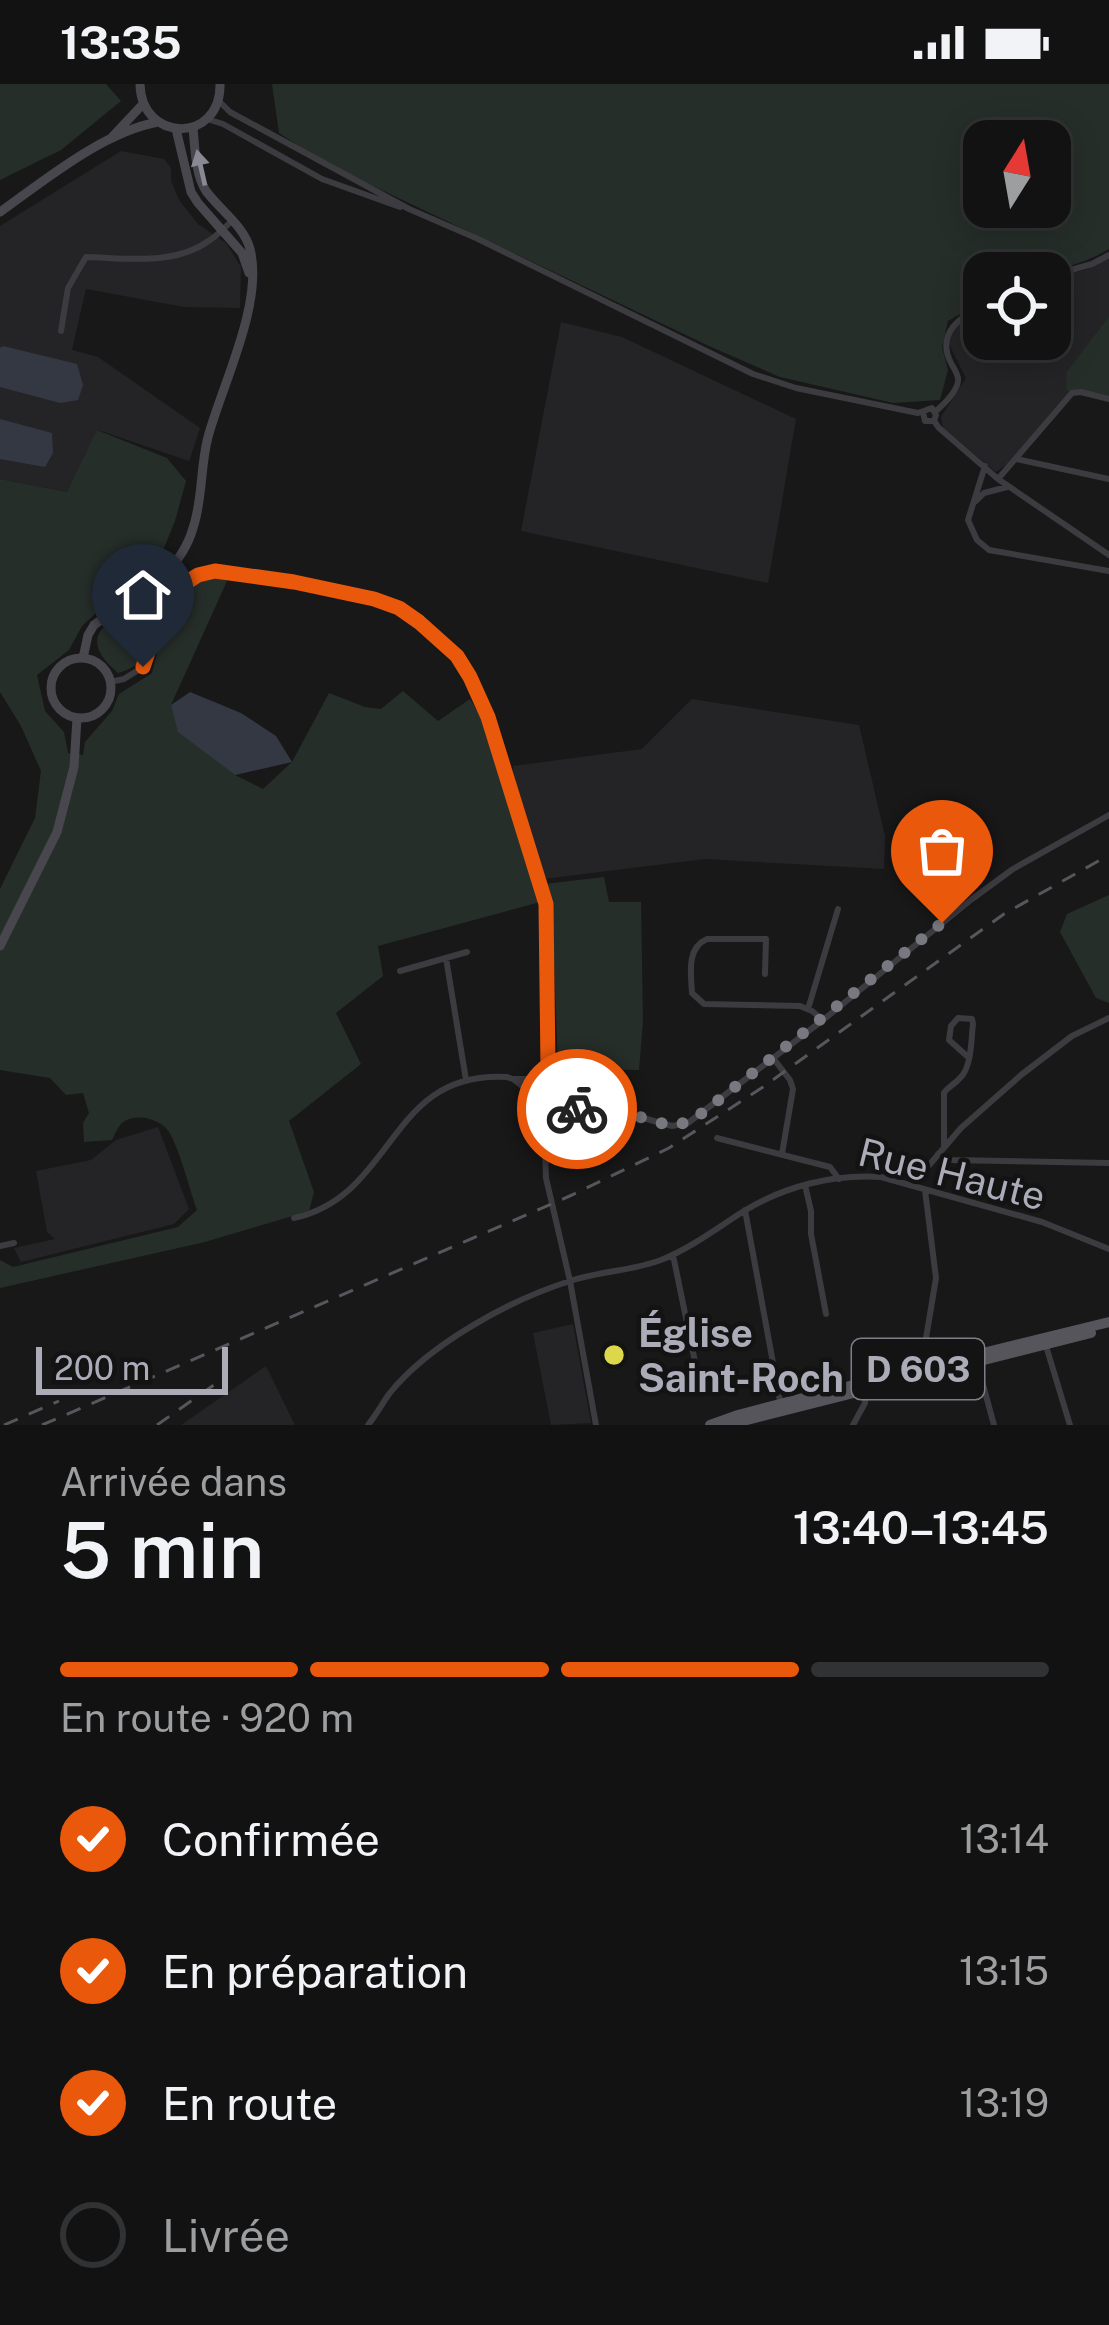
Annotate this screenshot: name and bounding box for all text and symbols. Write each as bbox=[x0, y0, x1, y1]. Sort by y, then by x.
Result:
text: 13:35 bbox=[60, 16, 182, 69]
north arrow bbox=[963, 120, 1071, 228]
map controls bbox=[963, 120, 1071, 360]
one-way arrow bbox=[190, 149, 209, 187]
button: locate bbox=[963, 252, 1071, 360]
pin bbox=[92, 544, 194, 667]
icon: home bbox=[110, 562, 176, 628]
pin bbox=[891, 800, 993, 923]
icon: bag bbox=[909, 818, 975, 884]
courier bbox=[517, 1049, 637, 1169]
icon: bike bbox=[544, 1076, 610, 1142]
street label: Rue Haute bbox=[854, 1129, 1050, 1219]
place label: Église Saint-Roch bbox=[638, 1310, 844, 1401]
road number: D 603 bbox=[852, 1339, 984, 1399]
scale bar bbox=[36, 1341, 228, 1394]
marker: Église Saint-Roch bbox=[601, 1342, 627, 1368]
text: 200 m bbox=[54, 1349, 150, 1387]
text: Arrivée dans bbox=[60, 1459, 287, 1505]
text: 13:40–13:45 bbox=[793, 1501, 1049, 1554]
text: 5 min bbox=[60, 1504, 265, 1596]
text: En route · 920 m bbox=[60, 1695, 354, 1741]
icon: check bbox=[60, 1806, 126, 1872]
text: Confirmée bbox=[162, 1813, 380, 1866]
text: 13:14 bbox=[959, 1816, 1049, 1862]
icon: check bbox=[60, 1938, 126, 2004]
text: En préparation bbox=[162, 1945, 468, 1998]
text: 13:15 bbox=[959, 1948, 1049, 1994]
icon: check bbox=[60, 2070, 126, 2136]
text: En route bbox=[162, 2077, 337, 2130]
text: 13:19 bbox=[960, 2080, 1049, 2126]
text: Livrée bbox=[162, 2209, 290, 2262]

